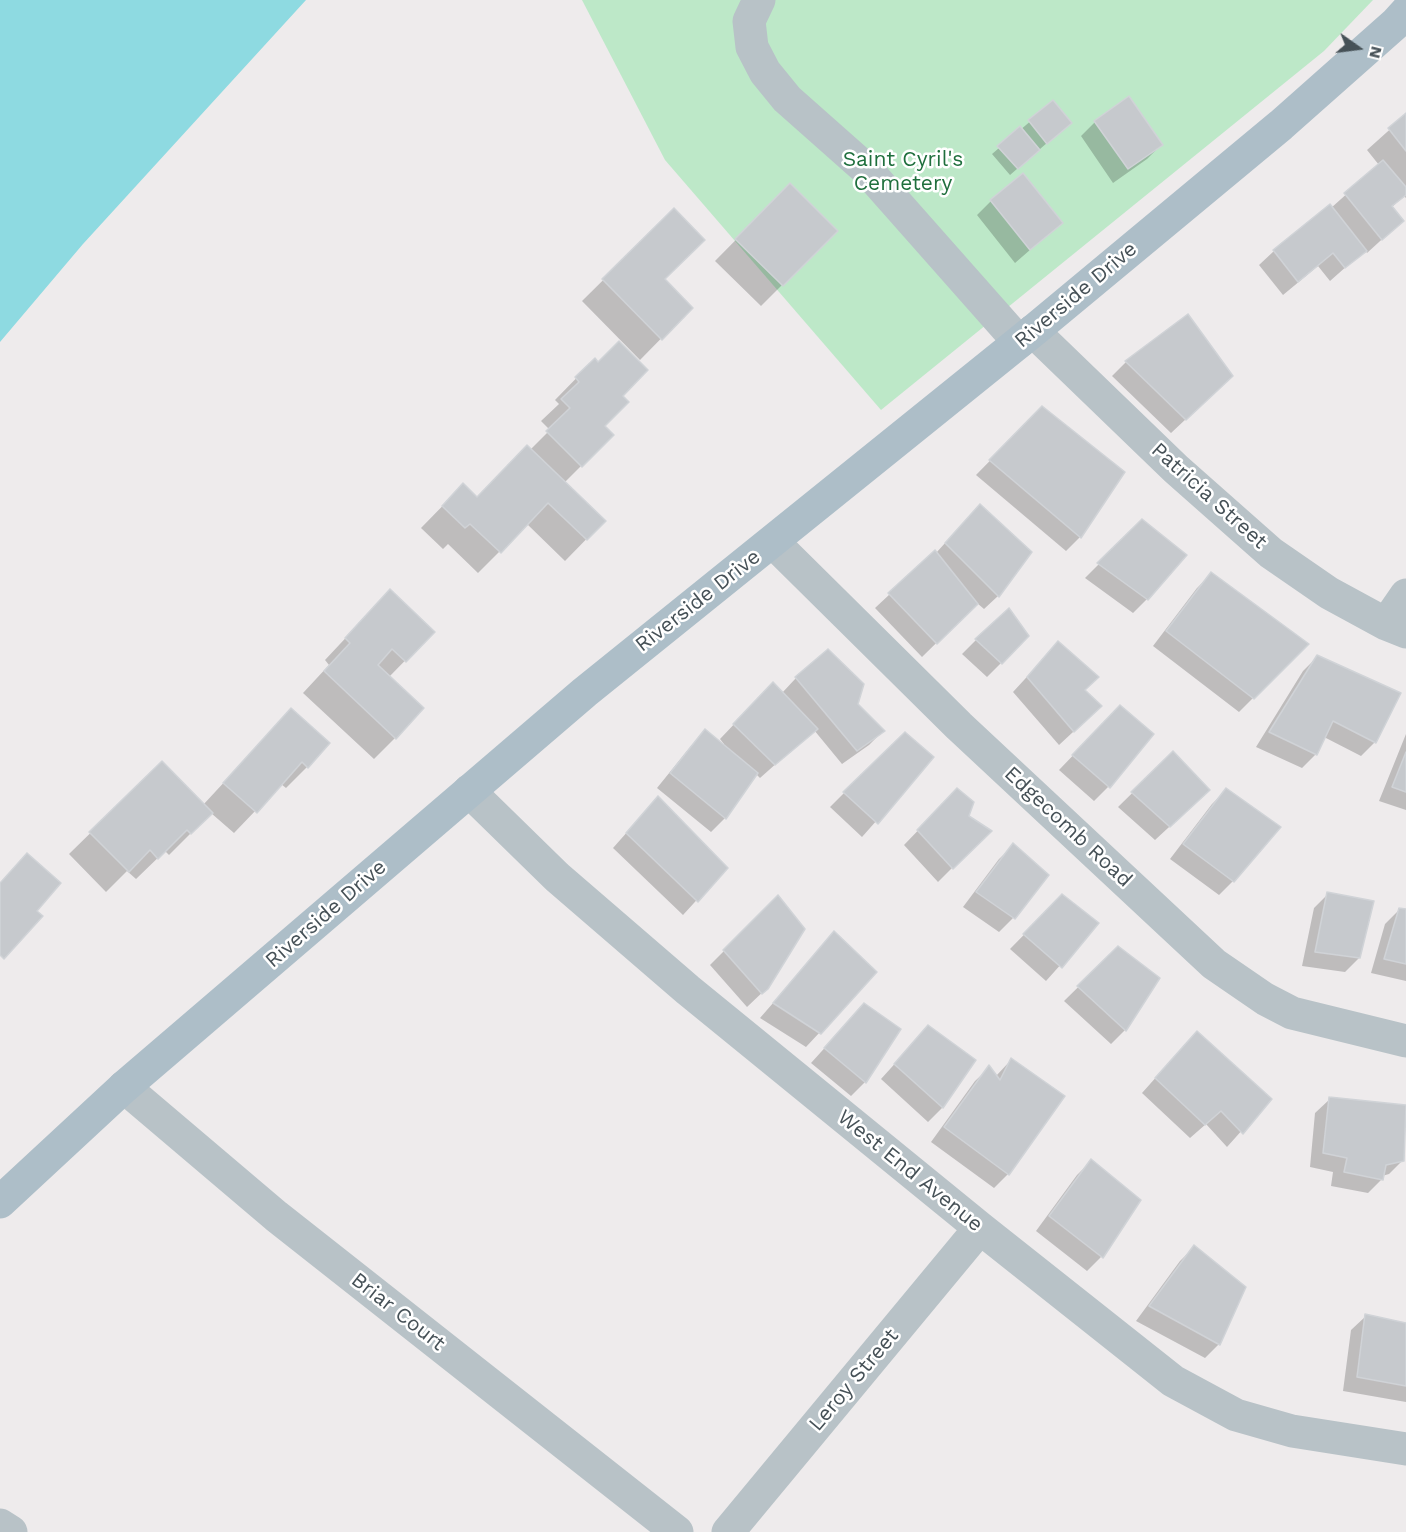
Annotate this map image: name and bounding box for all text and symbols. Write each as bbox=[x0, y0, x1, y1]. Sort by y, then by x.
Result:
north arrow bbox=[1328, 18, 1388, 78]
text: N bbox=[1365, 44, 1387, 61]
park label: Saint Cyril's Cemetery bbox=[843, 147, 963, 197]
street label: Riverside Drive bbox=[1010, 237, 1142, 353]
street label: Patricia Street bbox=[1146, 438, 1272, 554]
street label: Riverside Drive bbox=[630, 544, 766, 658]
street label: Edgecomb Road bbox=[999, 761, 1137, 893]
street label: Riverside Drive bbox=[260, 855, 392, 973]
street label: West End Avenue bbox=[832, 1105, 988, 1237]
street label: Briar Court bbox=[346, 1268, 450, 1356]
street label: Leroy Street bbox=[804, 1324, 904, 1436]

